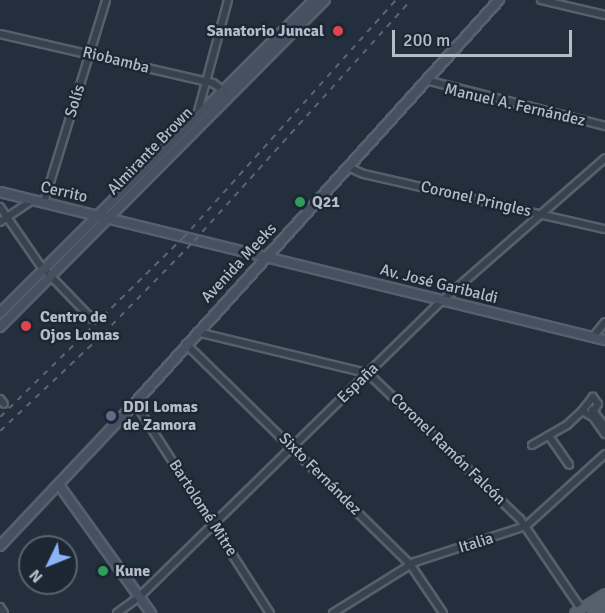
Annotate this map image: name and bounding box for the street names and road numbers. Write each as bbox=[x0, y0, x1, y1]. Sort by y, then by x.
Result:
street label: Riobamba bbox=[81, 42, 151, 78]
street label: Manuel A. Fernández bbox=[443, 79, 587, 131]
street label: Solís bbox=[61, 82, 89, 120]
street label: Almirante Brown bbox=[103, 103, 197, 199]
street label: Cerrito bbox=[39, 177, 89, 207]
street label: Coronel Pringles bbox=[419, 177, 533, 221]
street label: Avenida Meeks bbox=[197, 219, 281, 307]
street label: Av. José Garibaldi bbox=[378, 260, 500, 308]
street label: España bbox=[334, 359, 382, 407]
street label: Coronel Ramón Falcón bbox=[386, 389, 510, 509]
street label: Sixto Fernández bbox=[275, 429, 365, 519]
street label: Bartolomé Mitre bbox=[165, 456, 241, 560]
street label: Italia bbox=[456, 529, 496, 557]

